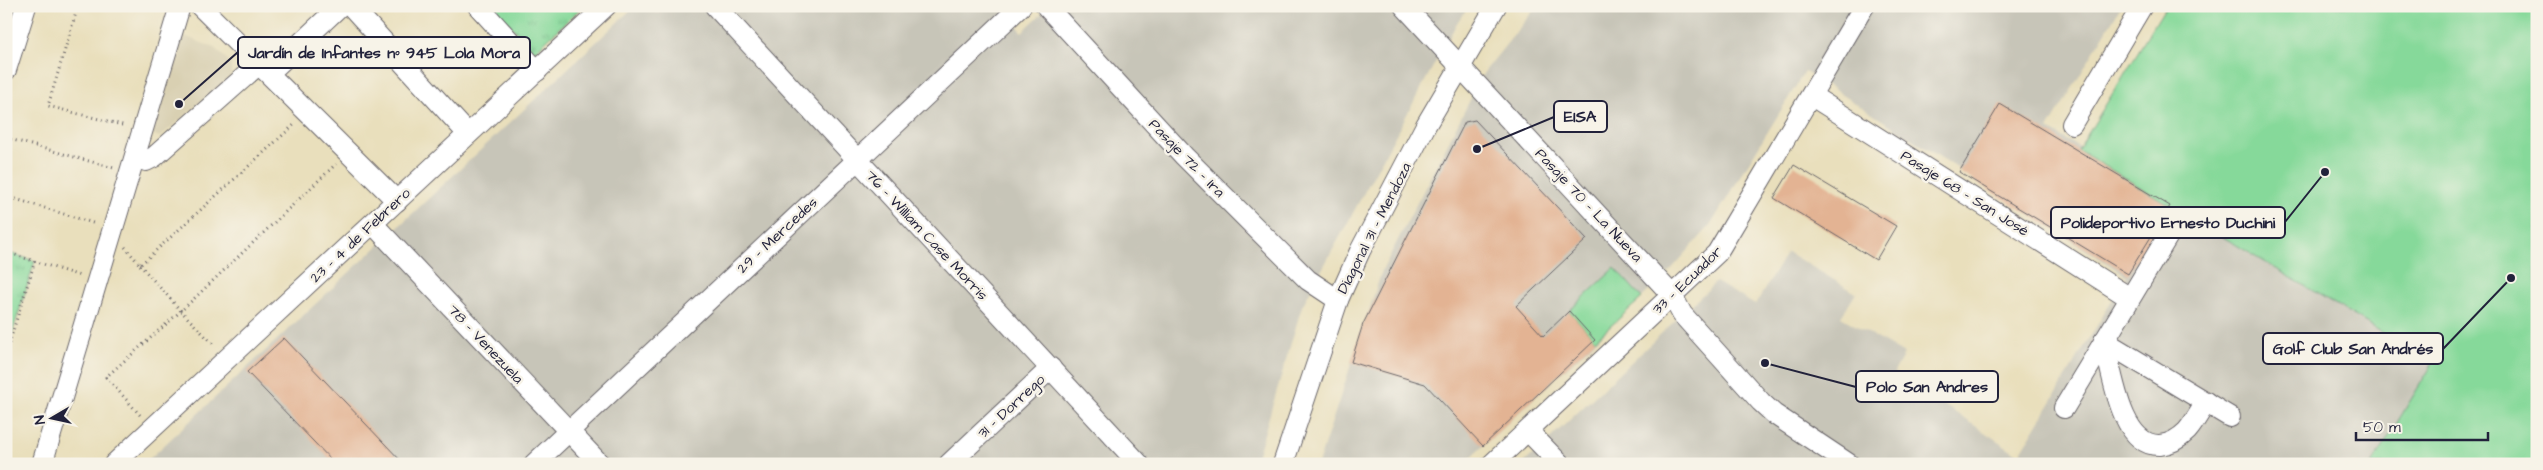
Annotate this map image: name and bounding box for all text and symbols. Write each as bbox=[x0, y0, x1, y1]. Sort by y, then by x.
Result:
callout: Jardín de Infantes nº 945 Lola Mora bbox=[238, 37, 530, 68]
text: Jardín de Infantes nº 945 Lola Mora bbox=[247, 42, 521, 64]
callout: EISA bbox=[1554, 101, 1607, 132]
text: EISA bbox=[1564, 106, 1597, 128]
street label: Pasaje 72 - Ira bbox=[1144, 114, 1230, 203]
street label: Pasaje 70 - La Nueva bbox=[1530, 144, 1647, 267]
street label: Pasaje 68 - San José bbox=[1897, 145, 2033, 241]
street label: Diagonal 31 - Mendoza bbox=[1332, 159, 1418, 298]
street label: 76 - William Case Morris bbox=[861, 166, 993, 305]
street label: 23 - 4 de Febrero bbox=[305, 183, 416, 288]
street label: 29 - Mercedes bbox=[732, 192, 823, 278]
callout: Polideportivo Ernesto Duchini bbox=[2051, 207, 2285, 238]
text: Polideportivo Ernesto Duchini bbox=[2061, 212, 2276, 234]
street label: 33 - Ecuador bbox=[1648, 242, 1727, 319]
street label: 78 - Venezuela bbox=[443, 300, 528, 389]
callout: Golf Club San Andrés bbox=[2263, 333, 2443, 364]
text: Golf Club San Andrés bbox=[2273, 338, 2433, 360]
street label: 31 - Dorrego bbox=[973, 369, 1051, 444]
callout: Polo San Andres bbox=[1856, 371, 1998, 402]
text: Polo San Andres bbox=[1866, 376, 1988, 398]
north arrow bbox=[28, 392, 78, 442]
scale bar bbox=[2356, 410, 2488, 442]
text: N bbox=[30, 414, 51, 426]
text: 50 m bbox=[2363, 417, 2401, 438]

